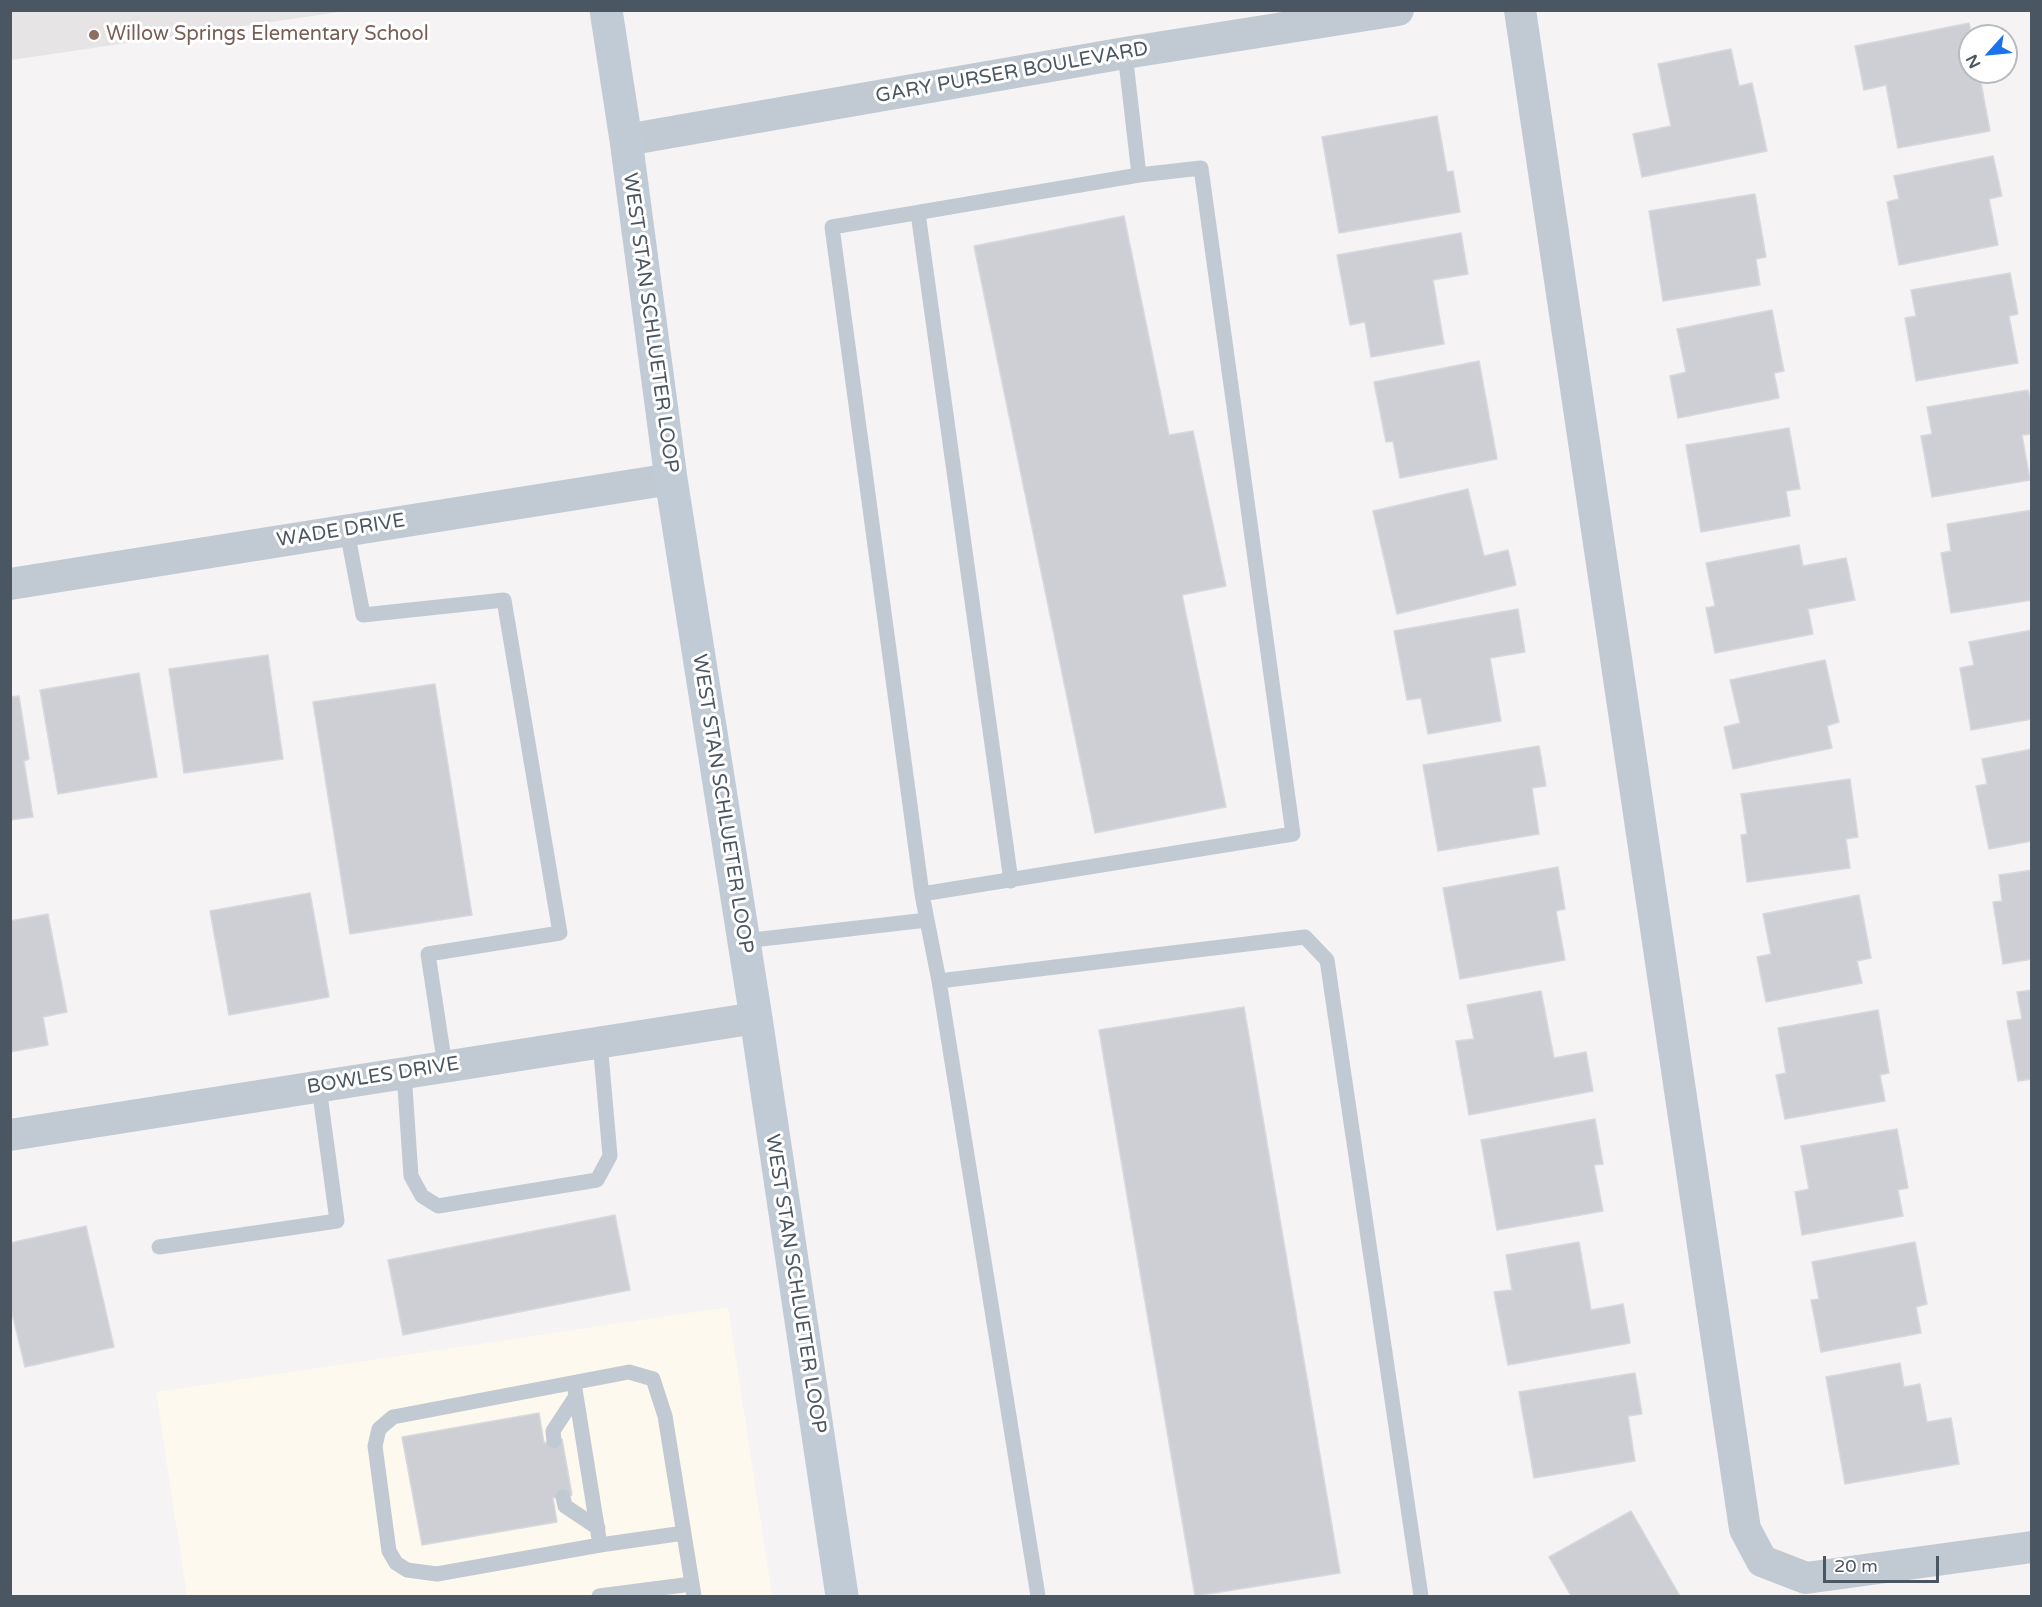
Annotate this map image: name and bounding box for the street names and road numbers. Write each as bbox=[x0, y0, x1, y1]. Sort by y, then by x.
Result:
street label: GARY PURSER BOULEVARD bbox=[874, 37, 1150, 109]
street label: WEST STAN SCHLUETER LOOP bbox=[617, 171, 683, 475]
street label: WADE DRIVE bbox=[275, 509, 407, 553]
street label: WEST STAN SCHLUETER LOOP bbox=[686, 653, 758, 955]
street label: BOWLES DRIVE bbox=[305, 1052, 461, 1100]
street label: WEST STAN SCHLUETER LOOP bbox=[759, 1133, 831, 1435]

